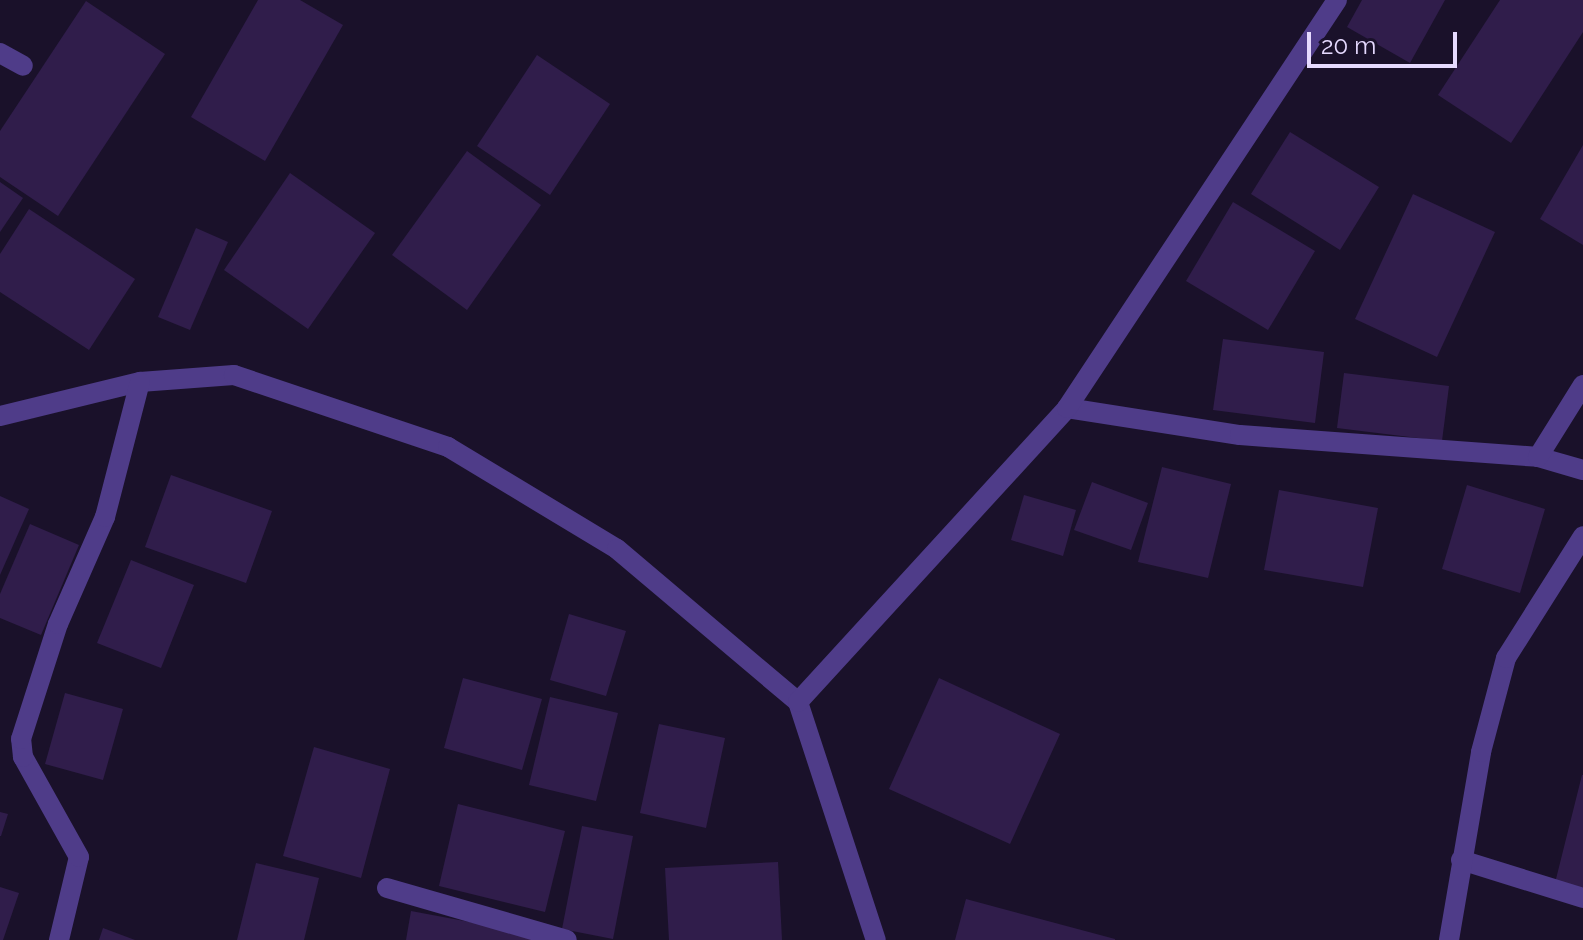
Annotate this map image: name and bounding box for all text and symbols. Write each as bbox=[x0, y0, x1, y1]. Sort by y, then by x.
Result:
scale bar bbox=[1311, 16, 1461, 66]
text: 20 m bbox=[1321, 31, 1376, 60]

